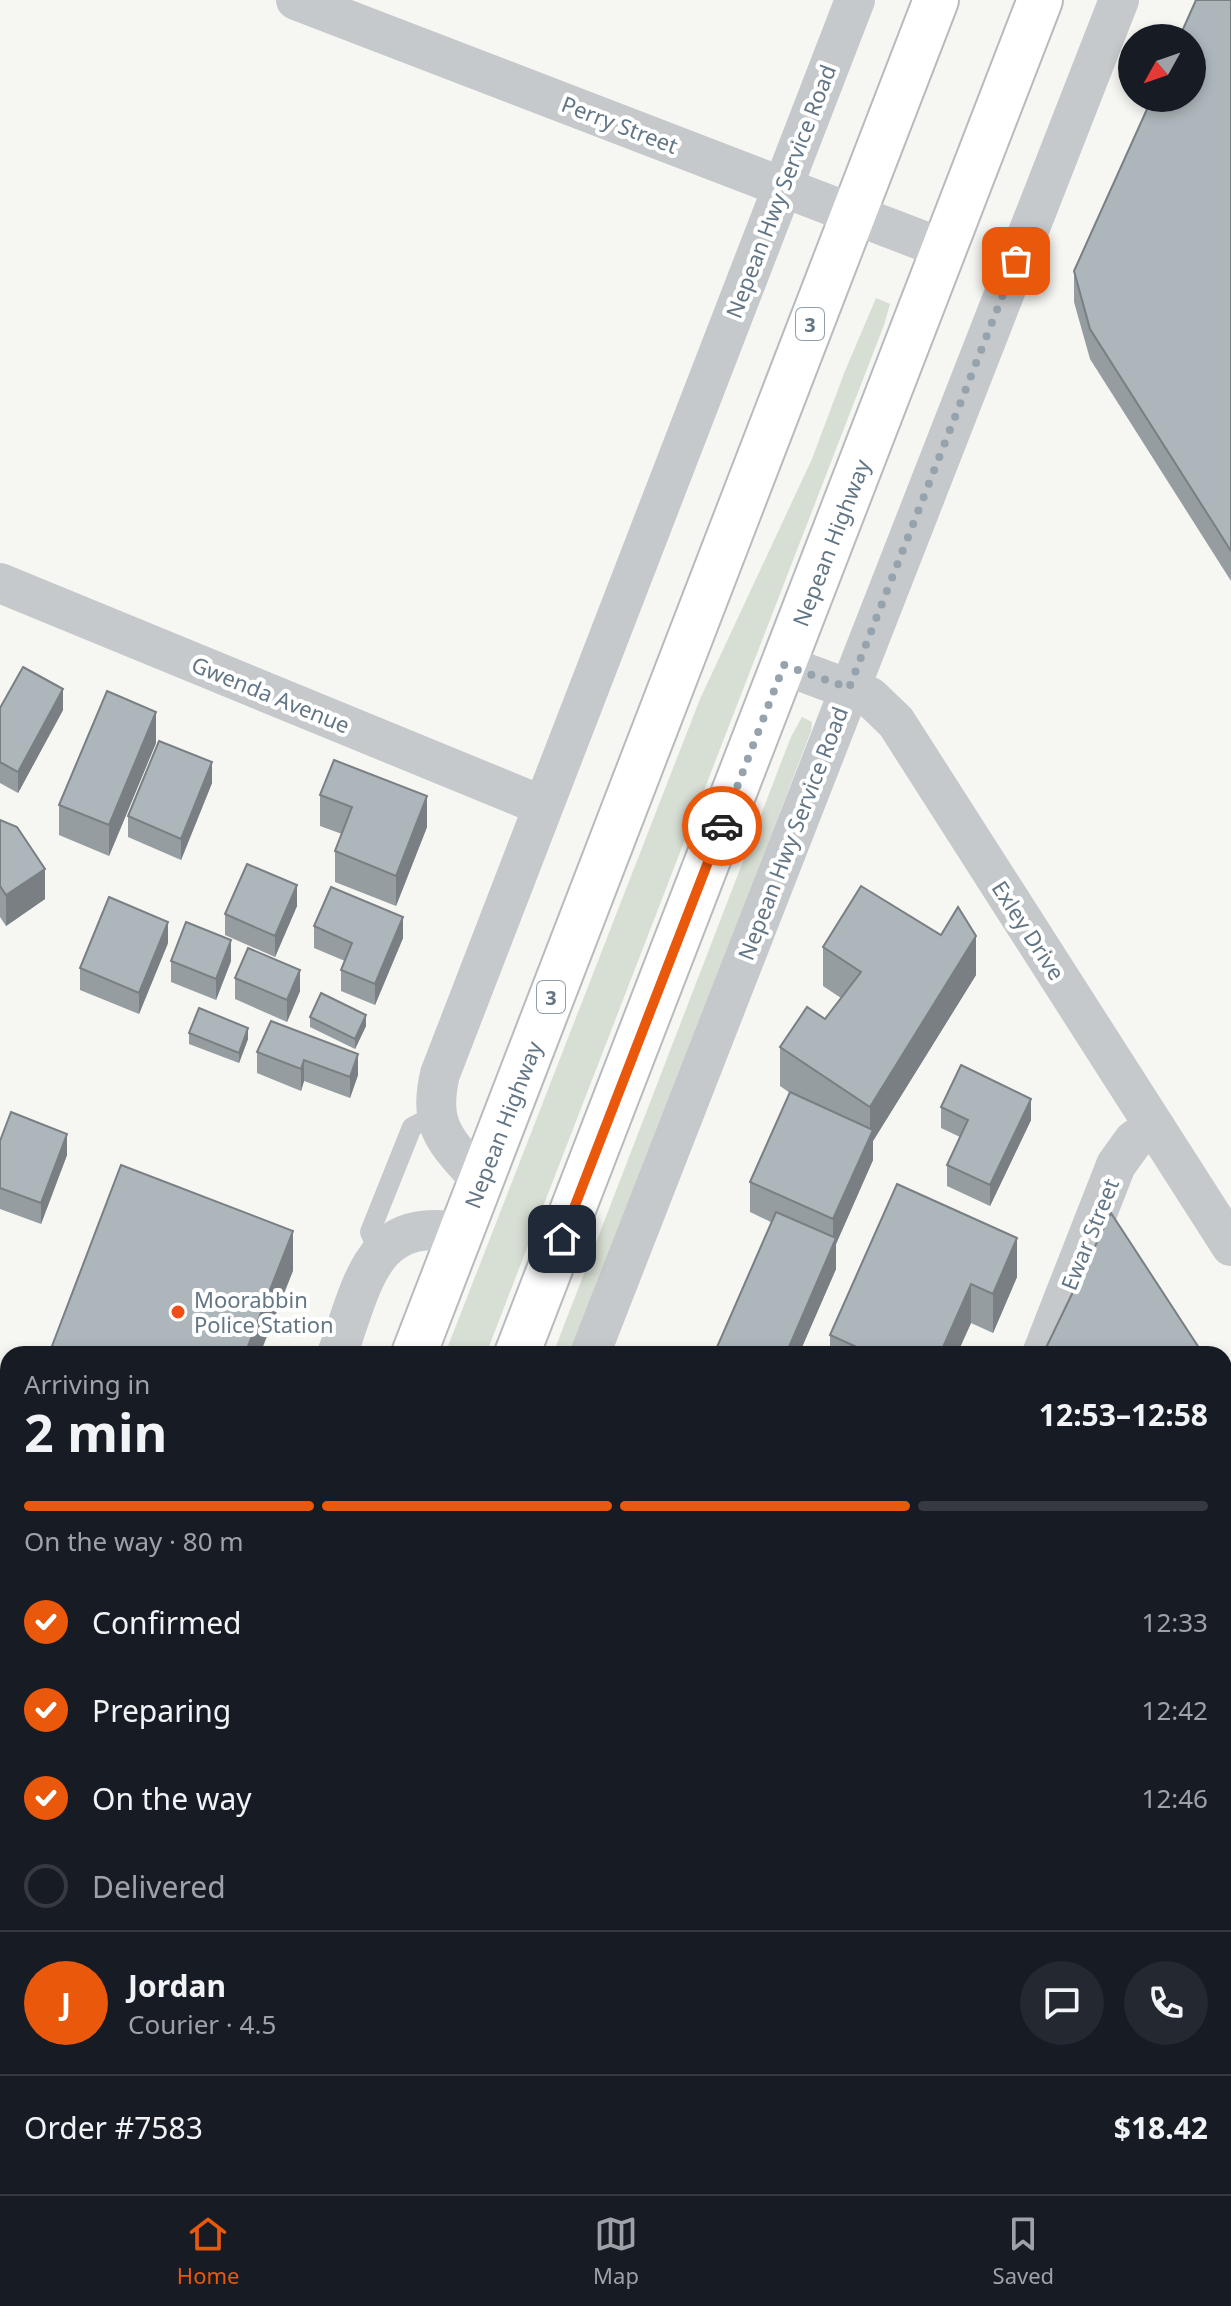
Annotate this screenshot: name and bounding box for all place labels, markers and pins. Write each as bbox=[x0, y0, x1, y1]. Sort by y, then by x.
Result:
pin bbox=[982, 227, 1050, 295]
pin bbox=[528, 1205, 596, 1273]
place label: Moorabbin Police Station bbox=[194, 1284, 334, 1339]
marker: Moorabbin Police Station bbox=[169, 1303, 187, 1321]

